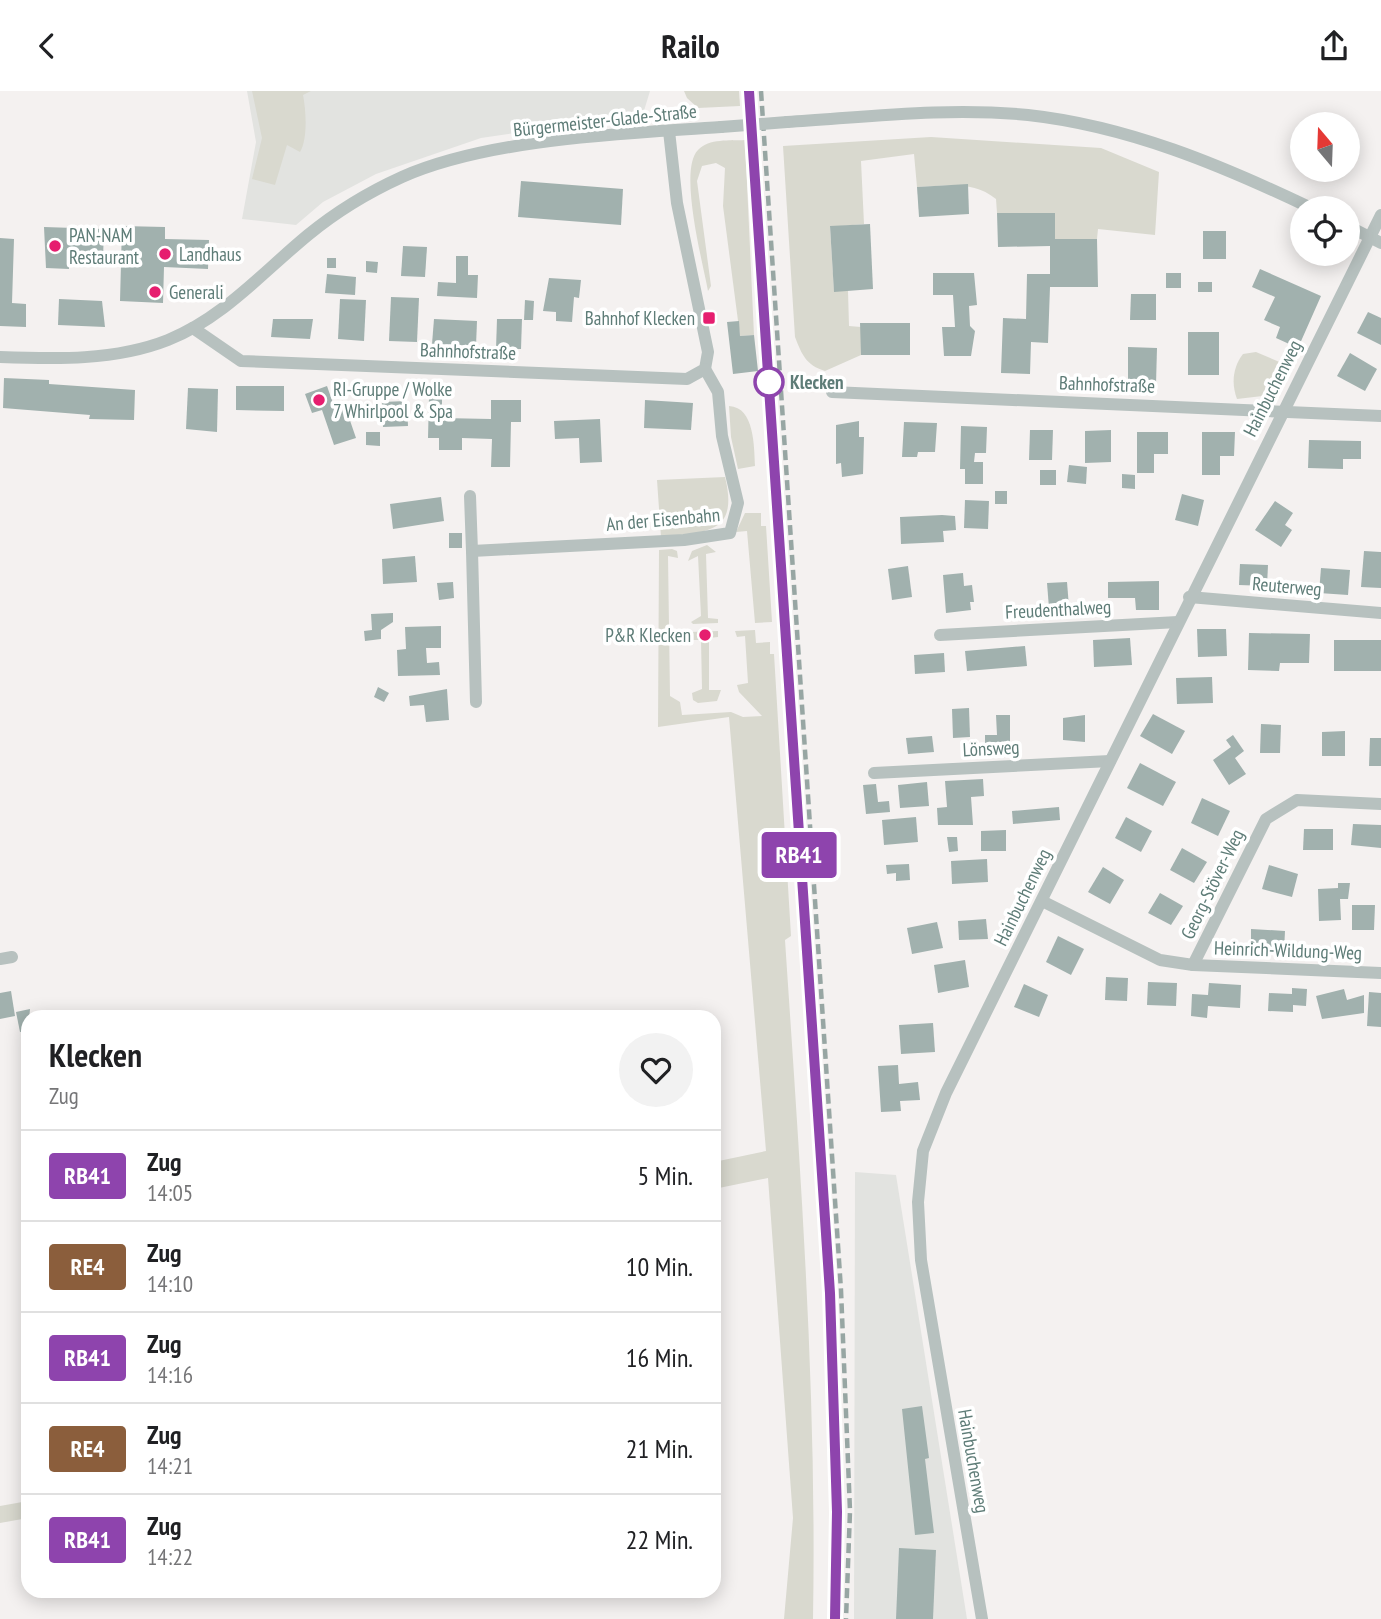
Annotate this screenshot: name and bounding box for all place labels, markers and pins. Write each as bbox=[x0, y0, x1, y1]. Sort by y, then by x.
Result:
place label: PAN-NAM Restaurant bbox=[69, 223, 140, 269]
marker: PAN-NAM Restaurant bbox=[47, 238, 63, 254]
place label: Landhaus bbox=[179, 242, 241, 266]
marker: Landhaus bbox=[157, 246, 173, 262]
place label: Generali bbox=[169, 280, 224, 304]
marker: Generali bbox=[147, 284, 163, 300]
place label: Bahnhof Klecken bbox=[585, 306, 695, 330]
marker: Bahnhof Klecken bbox=[701, 310, 717, 326]
marker: Klecken bbox=[754, 367, 784, 397]
place label: Klecken bbox=[790, 370, 844, 394]
place label: RI-Gruppe / Wolke 7 Whirlpool & Spa bbox=[333, 377, 453, 423]
marker: RI-Gruppe / Wolke 7 Whirlpool & Spa bbox=[311, 392, 327, 408]
place label: P&R Klecken bbox=[605, 623, 691, 647]
marker: P&R Klecken bbox=[697, 627, 713, 643]

